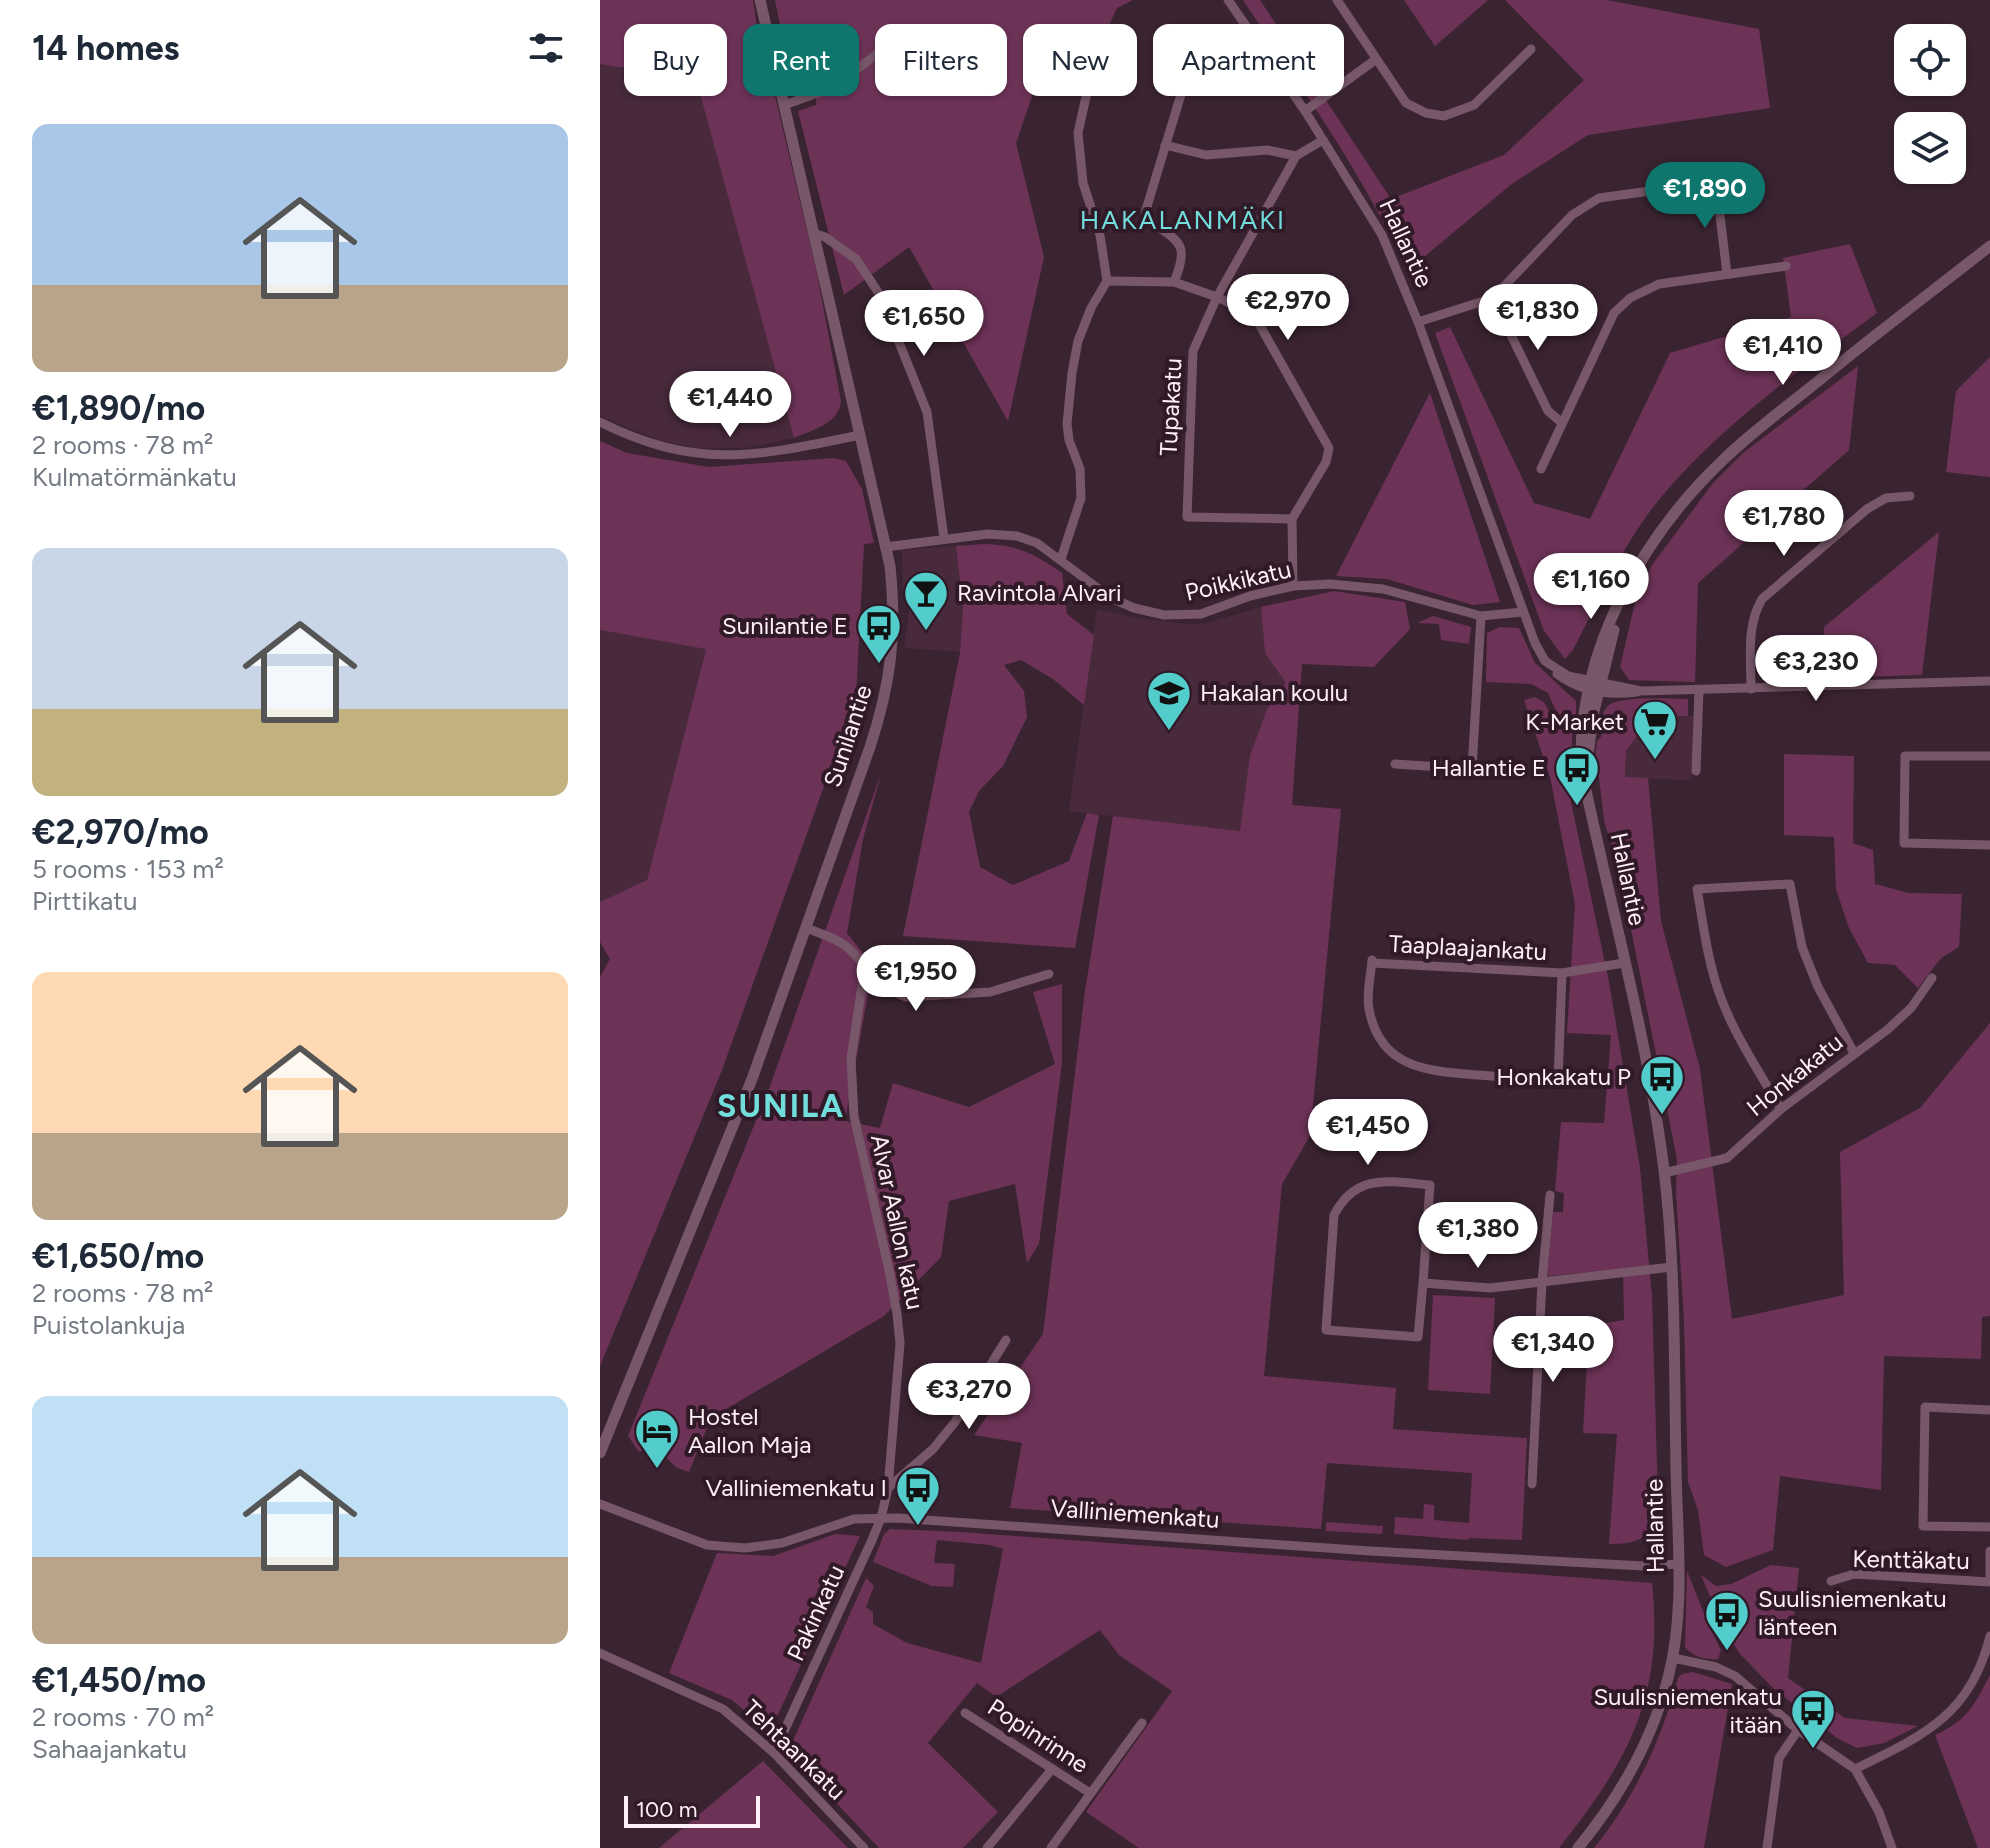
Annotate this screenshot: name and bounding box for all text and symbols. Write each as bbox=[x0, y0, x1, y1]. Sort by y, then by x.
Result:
chip: Buy bbox=[624, 24, 727, 96]
chip: Rent bbox=[743, 24, 859, 96]
chip: Filters bbox=[875, 24, 1007, 96]
chip: New bbox=[1023, 24, 1137, 96]
chip: Apartment bbox=[1153, 24, 1344, 96]
map controls bbox=[1894, 24, 1966, 184]
button: locate bbox=[1894, 24, 1966, 96]
icon: filters bbox=[524, 26, 568, 70]
text: 14 homes bbox=[32, 28, 179, 69]
button: layers bbox=[1894, 112, 1966, 184]
pin: €1,890 bbox=[1640, 162, 1770, 230]
text: €1,890 bbox=[1663, 172, 1747, 204]
icon: home bbox=[228, 176, 372, 320]
street label: Hallantie bbox=[1373, 194, 1440, 292]
district label: HAKALANMÄKI bbox=[1080, 204, 1286, 236]
pin: €2,970 bbox=[1223, 274, 1353, 342]
text: €2,970 bbox=[1245, 284, 1331, 316]
pin: €1,830 bbox=[1473, 284, 1603, 352]
pin: €1,650 bbox=[859, 290, 989, 358]
text: €1,830 bbox=[1497, 294, 1579, 326]
text: €1,650 bbox=[883, 300, 965, 332]
pin: €1,410 bbox=[1718, 319, 1848, 387]
text: €1,410 bbox=[1743, 329, 1823, 361]
street label: Tupakatu bbox=[1153, 357, 1188, 457]
pin: €1,440 bbox=[665, 371, 795, 439]
text: €1,440 bbox=[687, 381, 773, 413]
text: €1,890/mo bbox=[32, 388, 205, 429]
text: 2 rooms · 78 m² bbox=[32, 429, 213, 461]
text: Kulmatörmänkatu bbox=[32, 461, 237, 493]
pin: €1,780 bbox=[1719, 490, 1849, 558]
text: €1,780 bbox=[1743, 500, 1825, 532]
pin: €1,160 bbox=[1526, 553, 1656, 621]
street label: Poikkikatu bbox=[1182, 554, 1294, 607]
text: €1,160 bbox=[1552, 563, 1630, 595]
bar icon: Ravintola Alvari bbox=[902, 569, 950, 632]
place label: Ravintola Alvari bbox=[957, 578, 1122, 607]
icon: home bbox=[228, 600, 372, 744]
bus stop icon: Sunilantie E bbox=[855, 602, 903, 665]
place label: Sunilantie E bbox=[722, 611, 848, 640]
pin: €3,230 bbox=[1751, 635, 1881, 703]
text: €3,230 bbox=[1773, 645, 1859, 677]
school or university icon: Hakalan koulu bbox=[1145, 669, 1193, 732]
place label: Hakalan koulu bbox=[1200, 678, 1348, 707]
street label: Sunilantie bbox=[817, 681, 878, 791]
supermarket icon: K-Market bbox=[1631, 698, 1679, 761]
place label: K-Market bbox=[1525, 707, 1624, 736]
bus stop icon: Hallantie E bbox=[1553, 744, 1601, 807]
place label: Hallantie E bbox=[1432, 753, 1546, 782]
text: €2,970/mo bbox=[32, 812, 209, 853]
street label: Hallantie bbox=[1605, 830, 1652, 928]
text: 5 rooms · 153 m² bbox=[32, 853, 224, 885]
text: Pirttikatu bbox=[32, 885, 138, 917]
street label: Taaplaajankatu bbox=[1388, 929, 1548, 966]
pin: €1,950 bbox=[851, 945, 981, 1013]
text: €1,950 bbox=[875, 955, 957, 987]
icon: home bbox=[228, 1024, 372, 1168]
street label: Honkakatu bbox=[1741, 1027, 1849, 1122]
bus stop icon: Honkakatu P bbox=[1638, 1053, 1686, 1116]
place label: Honkakatu P bbox=[1496, 1062, 1631, 1091]
district label: SUNILA bbox=[717, 1087, 845, 1125]
pin: €1,450 bbox=[1303, 1099, 1433, 1167]
text: €1,450 bbox=[1326, 1109, 1410, 1141]
street label: Alvar Aallon katu bbox=[865, 1132, 930, 1312]
pin: €1,380 bbox=[1413, 1202, 1543, 1270]
text: €1,380 bbox=[1437, 1212, 1519, 1244]
text: €1,650/mo bbox=[32, 1236, 204, 1277]
text: 2 rooms · 78 m² bbox=[32, 1277, 213, 1309]
text: Puistolankuja bbox=[32, 1309, 185, 1341]
pin: €1,340 bbox=[1488, 1316, 1618, 1384]
text: €1,340 bbox=[1511, 1326, 1595, 1358]
pin: €3,270 bbox=[904, 1363, 1034, 1431]
text: €3,270 bbox=[926, 1373, 1012, 1405]
place label: Hostel Aallon Maja bbox=[688, 1402, 811, 1459]
hotel icon: Hostel Aallon Maja bbox=[633, 1407, 681, 1470]
icon: home bbox=[228, 1448, 372, 1592]
bus stop icon: Valliniemenkatu I bbox=[894, 1464, 942, 1527]
place label: Valliniemenkatu I bbox=[705, 1473, 887, 1502]
street label: Hallantie bbox=[1639, 1479, 1670, 1573]
street label: Valliniemenkatu bbox=[1050, 1493, 1220, 1534]
street label: Kenttäkatu bbox=[1852, 1544, 1970, 1575]
street label: Pakinkatu bbox=[781, 1560, 850, 1665]
place label: Suulisniemenkatu länteen bbox=[1758, 1584, 1947, 1641]
bus stop icon: Suulisniemenkatu länteen bbox=[1703, 1589, 1751, 1652]
text: €1,450/mo bbox=[32, 1660, 206, 1701]
place label: Suulisniemenkatu itään bbox=[1593, 1682, 1782, 1739]
bus stop icon: Suulisniemenkatu itään bbox=[1789, 1687, 1837, 1750]
street label: Popinrinne bbox=[982, 1692, 1094, 1779]
street label: Tehtaankatu bbox=[737, 1694, 852, 1806]
text: 2 rooms · 70 m² bbox=[32, 1701, 214, 1733]
text: Sahaajankatu bbox=[32, 1733, 187, 1765]
scale bar bbox=[624, 1792, 760, 1828]
text: 100 m bbox=[636, 1796, 697, 1823]

